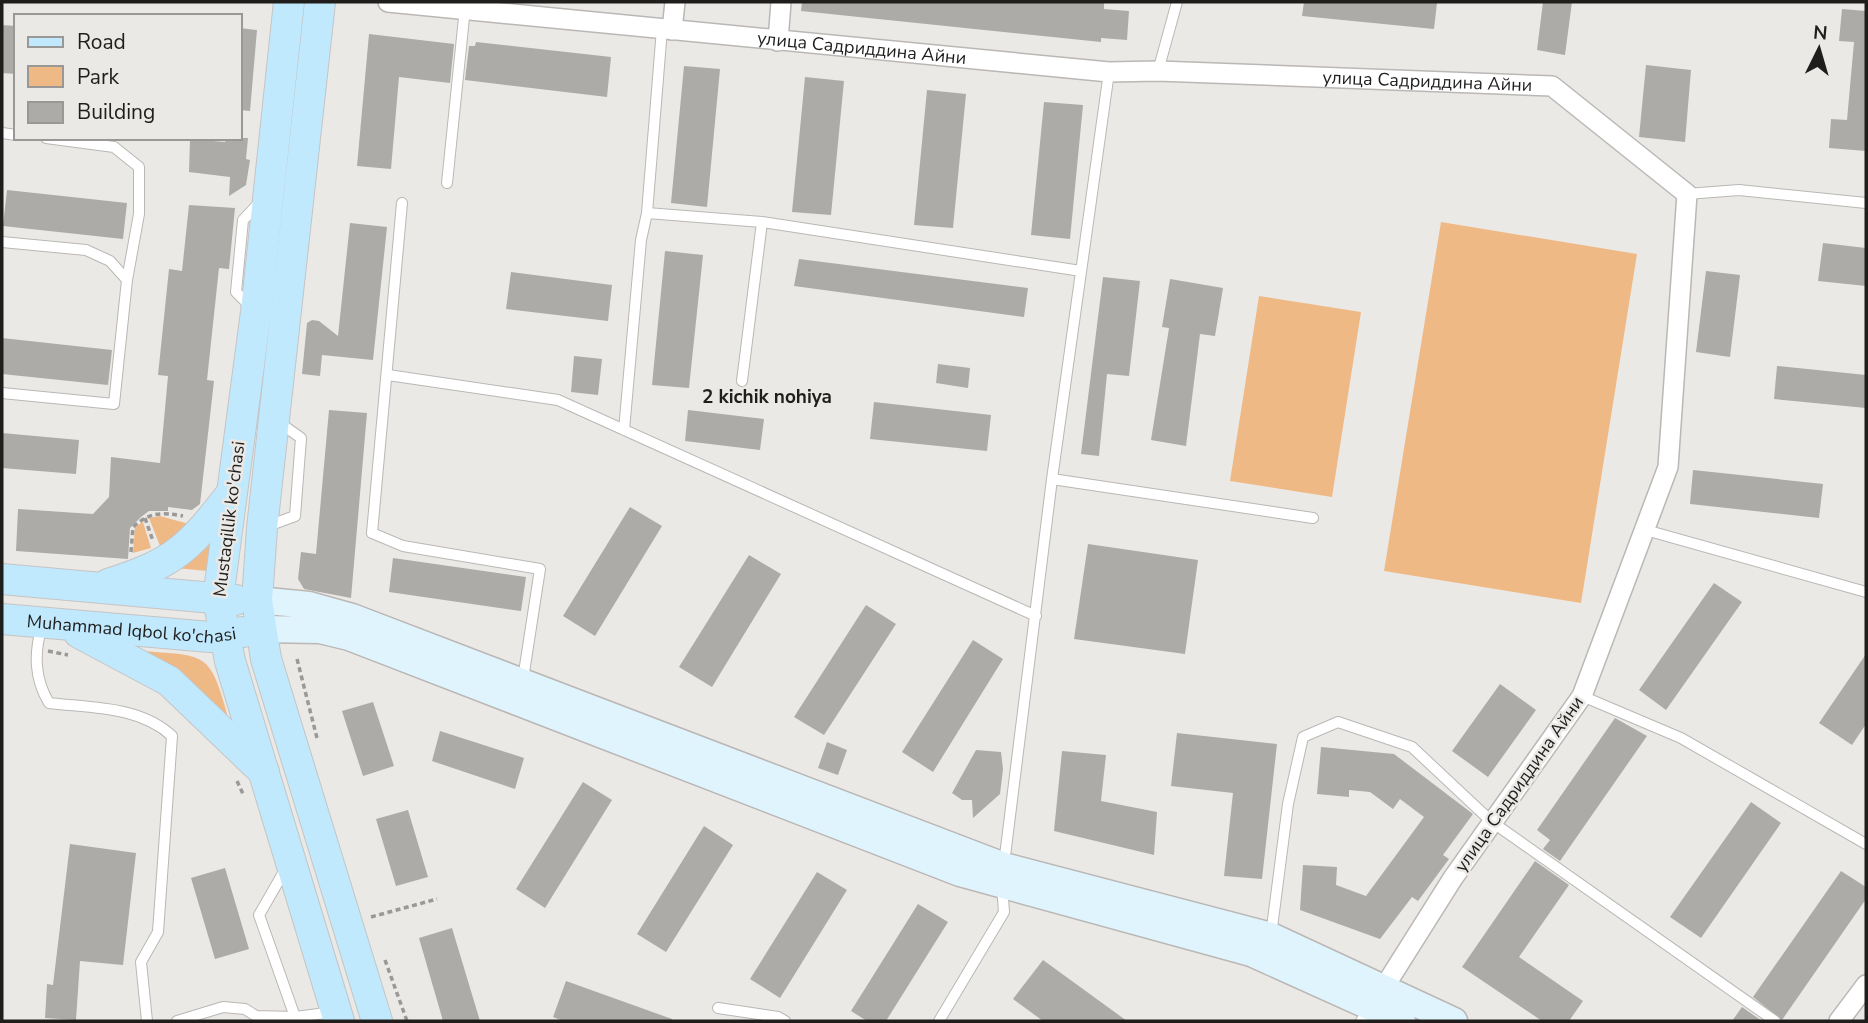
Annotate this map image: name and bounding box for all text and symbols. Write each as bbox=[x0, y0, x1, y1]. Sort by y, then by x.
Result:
legend bbox=[14, 14, 242, 140]
north arrow bbox=[1784, 14, 1854, 84]
text: N bbox=[1812, 19, 1829, 47]
street label: улица Садриддина Айни bbox=[756, 26, 967, 70]
text: Road bbox=[77, 28, 126, 56]
text: Park bbox=[77, 63, 119, 91]
street label: улица Садриддина Айни bbox=[1322, 65, 1533, 97]
text: Building bbox=[77, 98, 155, 126]
district label: 2 kichik nohiya bbox=[702, 384, 832, 410]
street label: Mustaqillik ko'chasi bbox=[208, 440, 250, 598]
street label: Muhammad Iqbol ko'chasi bbox=[26, 609, 238, 649]
street label: улица Садриддина Айни bbox=[1449, 691, 1589, 877]

